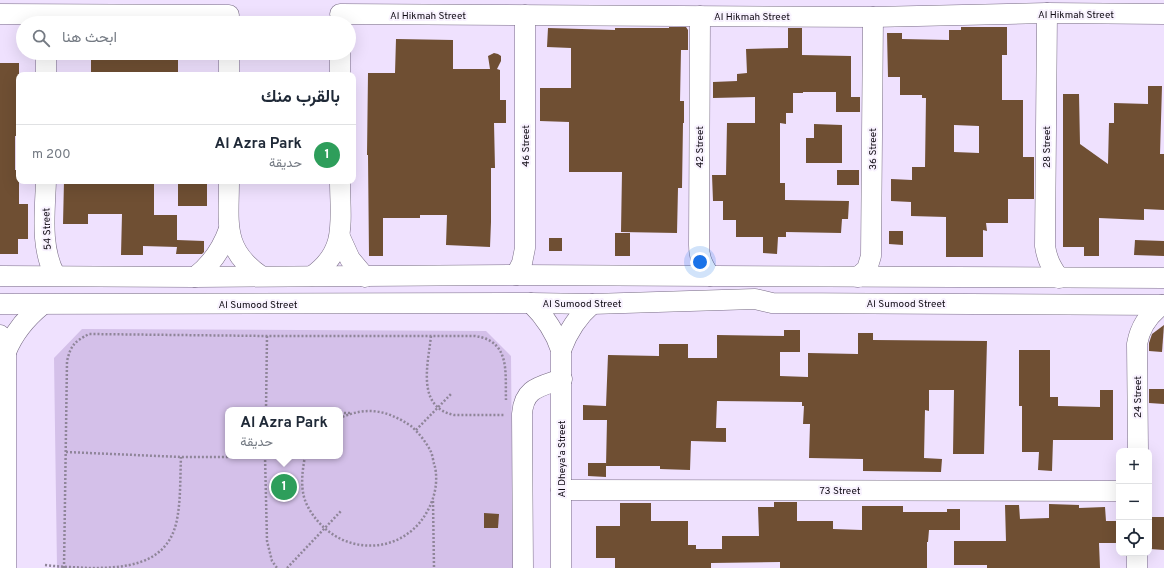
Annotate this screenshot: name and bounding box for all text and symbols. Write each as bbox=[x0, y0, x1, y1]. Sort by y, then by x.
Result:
street label: Al Hikmah Street bbox=[1038, 9, 1114, 22]
street label: Al Hikmah Street bbox=[390, 10, 466, 23]
street label: Al Hikmah Street bbox=[714, 11, 790, 24]
search box bbox=[16, 16, 356, 60]
icon: search bbox=[30, 27, 52, 49]
text: ابحث هنا bbox=[62, 29, 117, 48]
text: بالقرب منك bbox=[261, 87, 340, 109]
street label: 46 Street bbox=[520, 125, 533, 167]
street label: 42 Street bbox=[694, 126, 707, 168]
street label: 28 Street bbox=[1041, 126, 1054, 168]
street label: 36 Street bbox=[867, 128, 880, 170]
text: Al Azra Park bbox=[214, 135, 302, 154]
text: 200 m bbox=[32, 147, 71, 163]
text: 1 bbox=[324, 147, 330, 163]
text: حديقة bbox=[269, 156, 302, 172]
street label: 54 Street bbox=[40, 207, 55, 250]
your location bbox=[690, 252, 710, 272]
street label: Al Sumood Street bbox=[542, 298, 622, 311]
street label: Al Sumood Street bbox=[866, 298, 946, 311]
street label: Al Sumood Street bbox=[218, 299, 298, 312]
street label: 24 Street bbox=[1132, 376, 1145, 418]
popup bbox=[225, 407, 343, 459]
text: Al Azra Park bbox=[240, 414, 328, 433]
street label: Al Dheya'a Street bbox=[556, 420, 569, 498]
text: حديقة bbox=[240, 435, 273, 451]
map controls bbox=[1116, 448, 1152, 556]
button: + bbox=[1116, 448, 1152, 484]
pin: 1 bbox=[271, 472, 297, 502]
button: − bbox=[1116, 484, 1152, 520]
street label: 73 Street bbox=[820, 485, 861, 498]
button: locate bbox=[1116, 520, 1152, 556]

